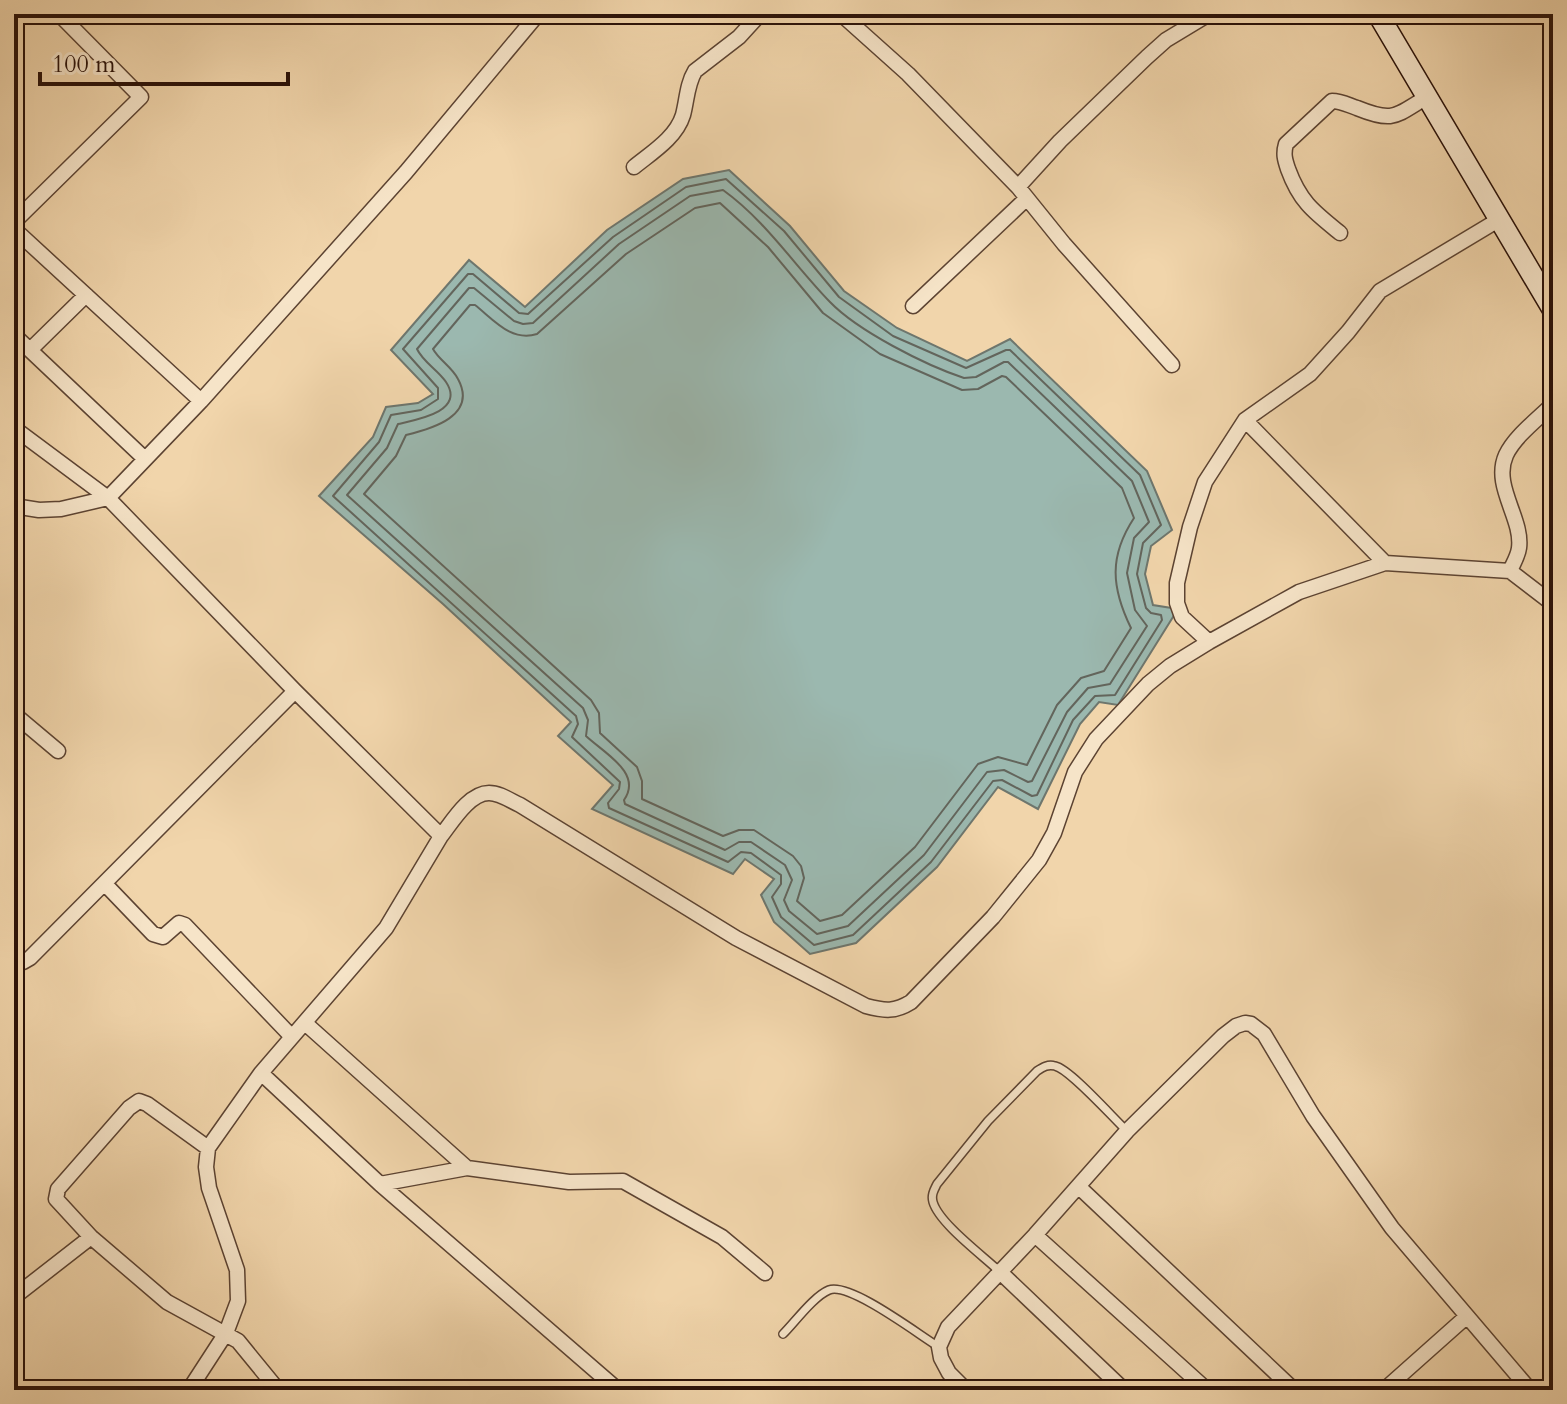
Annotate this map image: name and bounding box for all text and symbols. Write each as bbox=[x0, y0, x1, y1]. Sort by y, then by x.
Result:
scale bar bbox=[40, 36, 288, 86]
text: 100 m bbox=[52, 48, 116, 81]

